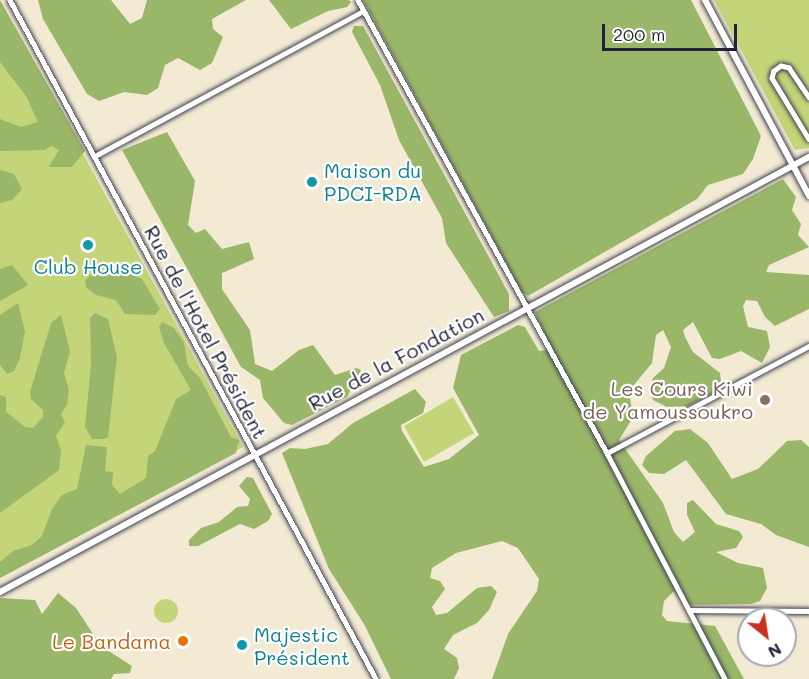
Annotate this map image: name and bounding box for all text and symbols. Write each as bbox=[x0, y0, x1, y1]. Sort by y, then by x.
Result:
scale bar bbox=[605, 12, 740, 50]
text: 200 m bbox=[613, 22, 665, 46]
place label: Maison du PDCI-RDA bbox=[324, 158, 422, 205]
marker: Maison du PDCI-RDA bbox=[305, 175, 319, 189]
street label: Rue de l'Hotel Président bbox=[140, 221, 272, 443]
marker: Club House bbox=[81, 238, 95, 252]
place label: Club House bbox=[34, 254, 142, 278]
street label: Rue de la Fondation bbox=[304, 303, 488, 415]
place label: Les Cours Kiwi de Yamoussoukro bbox=[582, 376, 753, 423]
marker: Les Cours Kiwi de Yamoussoukro bbox=[758, 393, 772, 407]
north arrow bbox=[737, 607, 797, 667]
place label: Majestic Président bbox=[254, 622, 350, 669]
place label: Le Bandama bbox=[52, 629, 171, 653]
marker: Le Bandama bbox=[176, 634, 190, 648]
marker: Majestic Président bbox=[235, 638, 249, 652]
text: N bbox=[765, 639, 786, 663]

